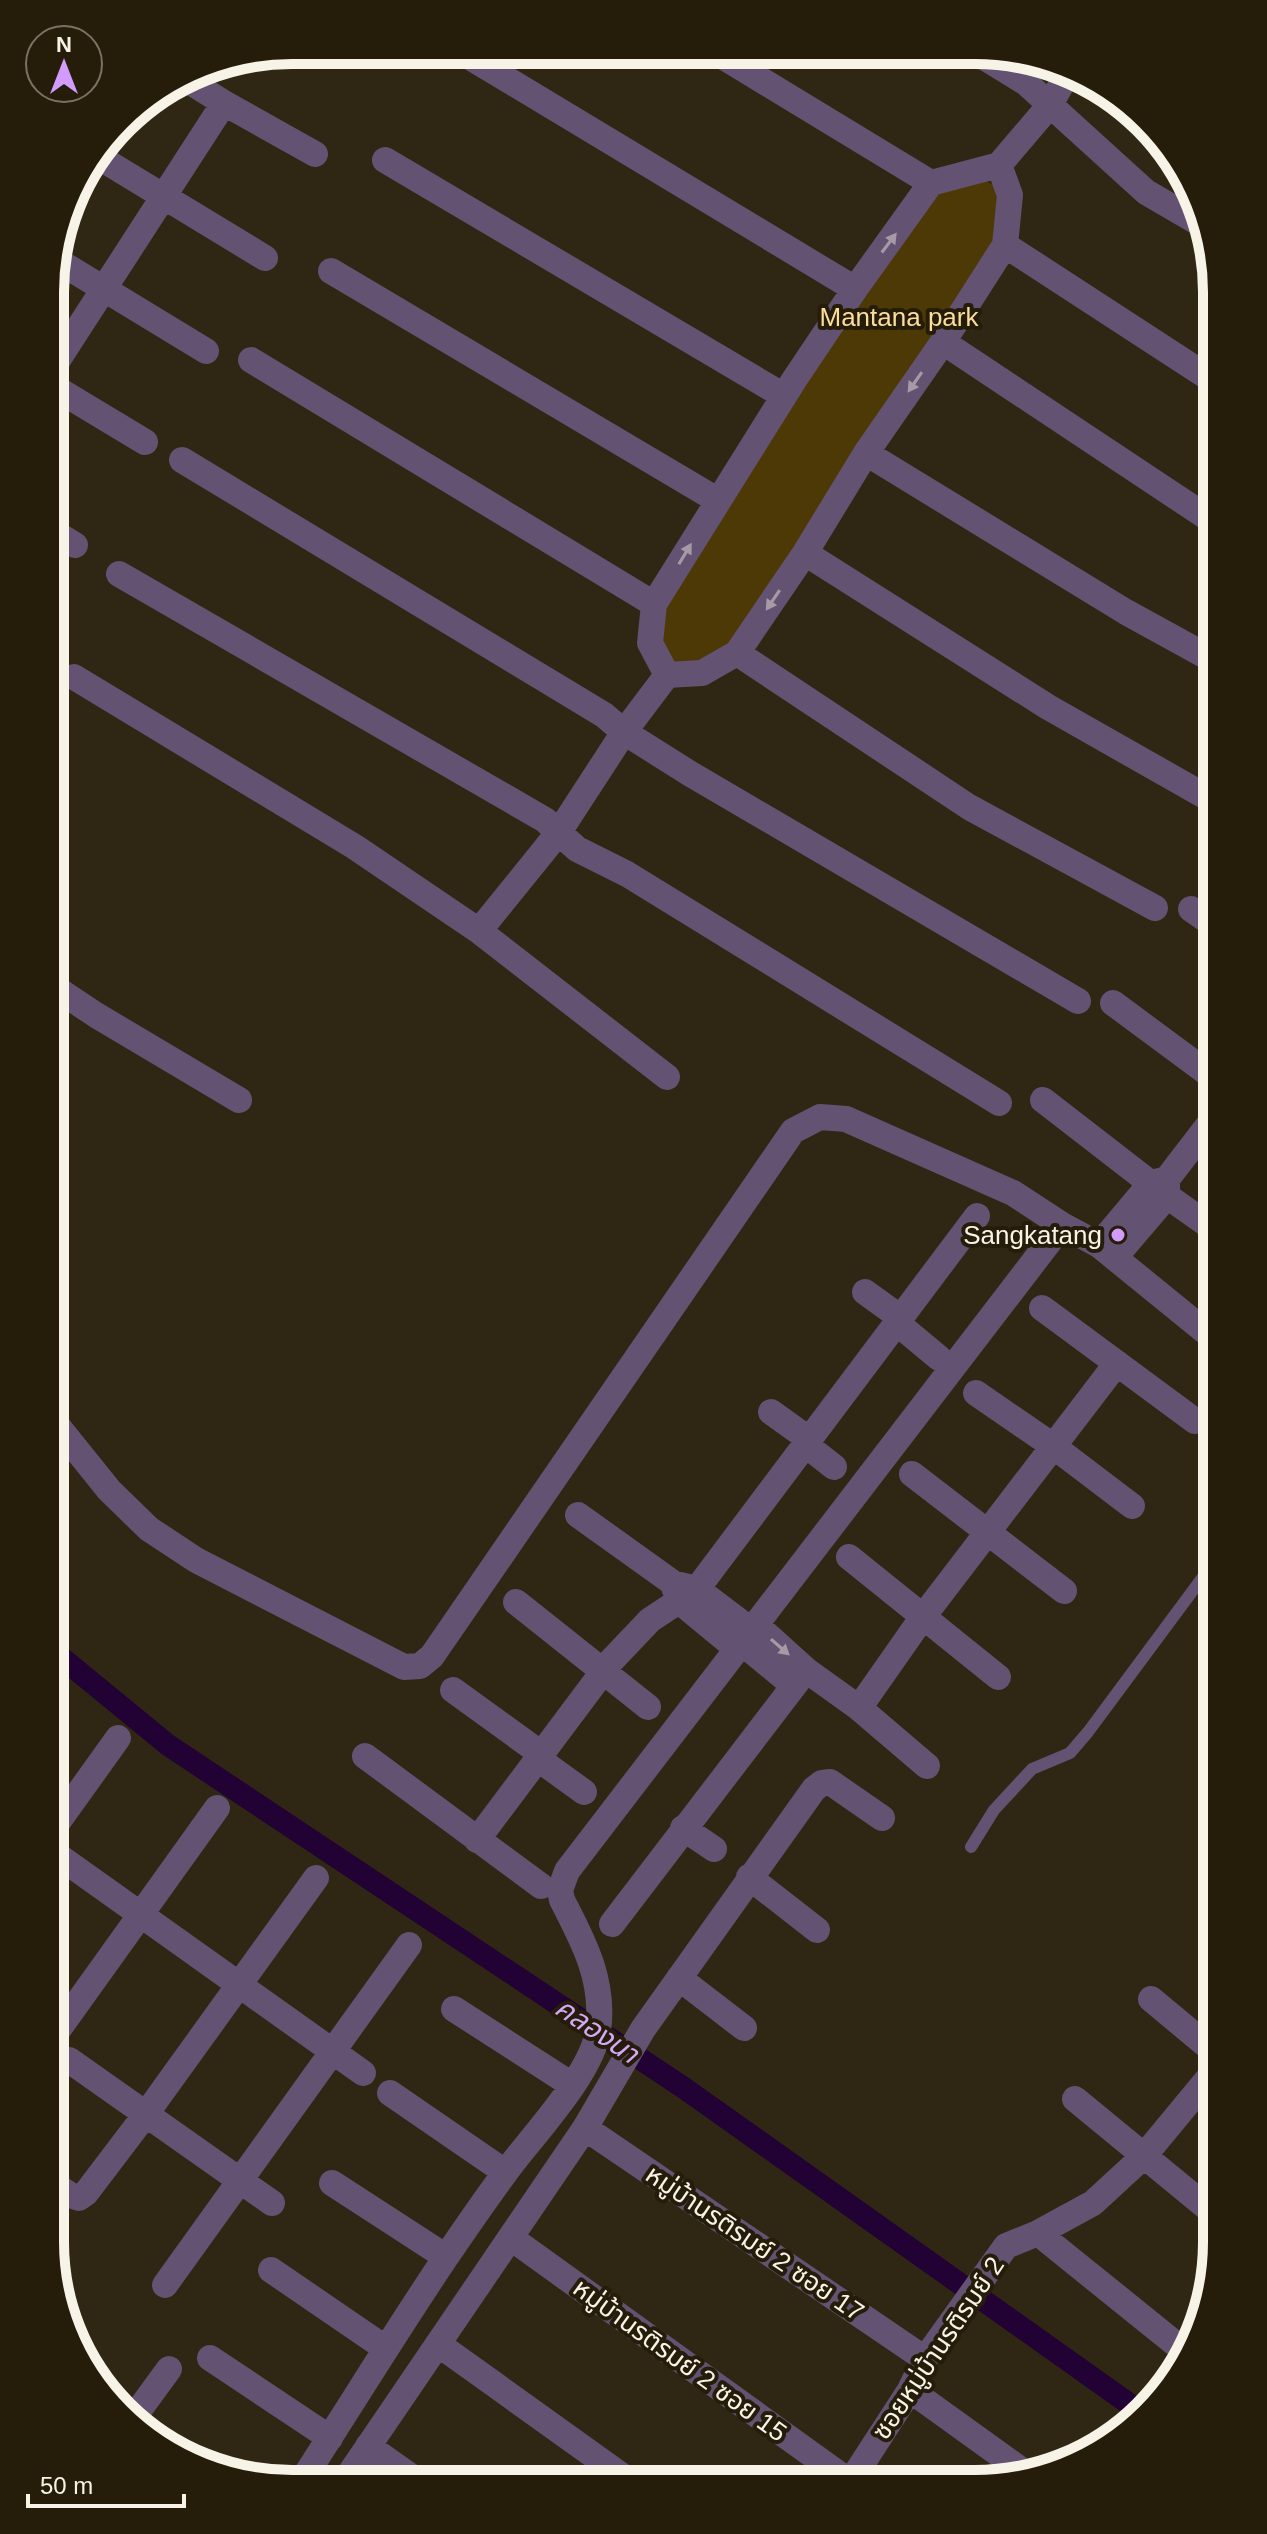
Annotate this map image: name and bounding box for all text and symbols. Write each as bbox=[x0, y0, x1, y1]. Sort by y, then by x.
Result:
north arrow bbox=[24, 24, 104, 104]
text: N bbox=[56, 32, 72, 57]
one-way arrow bbox=[880, 233, 896, 253]
park label: Mantana park bbox=[820, 302, 979, 332]
one-way arrow bbox=[908, 372, 923, 393]
one-way arrow bbox=[677, 543, 691, 565]
one-way arrow bbox=[766, 589, 781, 611]
place label: Sangkatang bbox=[963, 1220, 1102, 1250]
marker: Sangkatang bbox=[1109, 1226, 1127, 1244]
one-way arrow bbox=[770, 1638, 790, 1655]
water label: คลองนา bbox=[550, 1992, 645, 2070]
street label: หมู่บ้านรติรมย์ 2 ซอย 17 bbox=[640, 2159, 870, 2328]
street label: ซอยหมู่บ้านรติรมย์ 2 bbox=[866, 2251, 1011, 2445]
street label: หมู่บ้านรติรมย์ 2 ซอย 15 bbox=[567, 2272, 793, 2448]
scale bar bbox=[28, 2458, 184, 2508]
text: 50 m bbox=[40, 2472, 93, 2499]

